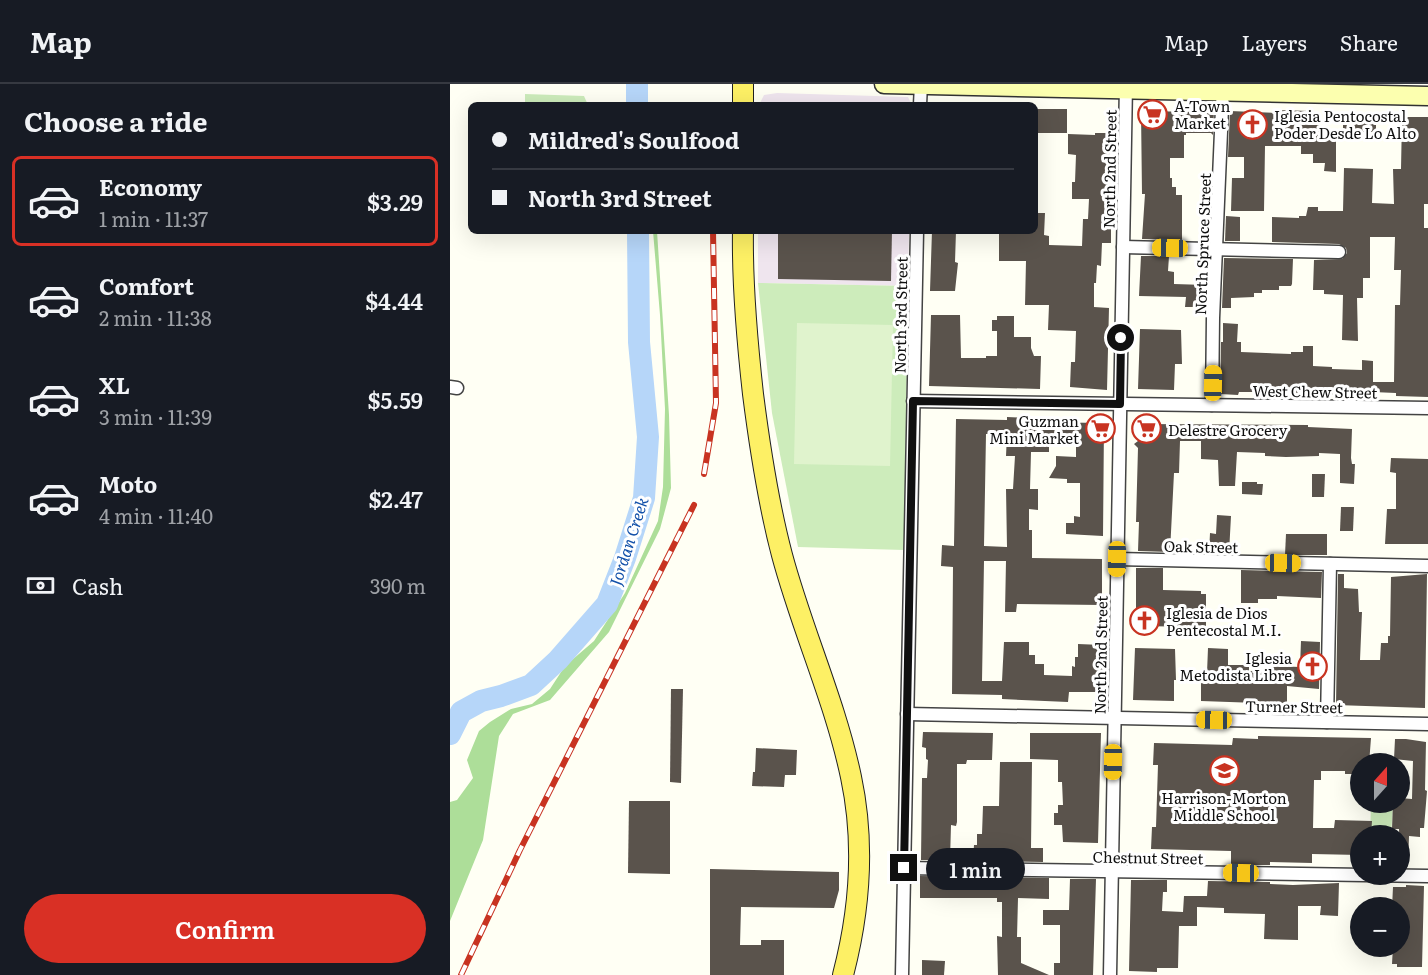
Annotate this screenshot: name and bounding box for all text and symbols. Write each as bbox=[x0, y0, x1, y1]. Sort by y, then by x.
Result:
text: Map bbox=[30, 20, 92, 62]
text: Map bbox=[1164, 26, 1209, 57]
text: Layers bbox=[1242, 26, 1307, 57]
text: Share bbox=[1340, 26, 1398, 57]
place label: A-Town Market bbox=[1174, 94, 1230, 134]
supermarket icon: A-Town Market bbox=[1137, 98, 1169, 130]
text: Choose a ride bbox=[24, 100, 207, 140]
place label: Iglesia Pentocostal Poder Desde Lo Alto bbox=[1274, 104, 1416, 144]
church icon: Iglesia Pentocostal Poder Desde Lo Alto bbox=[1237, 108, 1269, 140]
street label: North 2nd Street bbox=[1096, 109, 1122, 229]
text: Mildred's Soulfood bbox=[528, 123, 740, 156]
text: Economy bbox=[99, 170, 202, 203]
street label: North Spruce Street bbox=[1188, 172, 1216, 316]
icon: car bbox=[27, 174, 81, 228]
text: North 3rd Street bbox=[528, 181, 712, 214]
text: $3.29 bbox=[367, 185, 423, 218]
text: 1 min · 11:37 bbox=[99, 203, 208, 233]
car bbox=[1152, 239, 1188, 257]
street label: North 3rd Street bbox=[887, 256, 913, 374]
text: Comfort bbox=[99, 269, 194, 302]
icon: car bbox=[27, 273, 81, 327]
text: $4.44 bbox=[365, 284, 423, 317]
text: 2 min · 11:38 bbox=[99, 302, 212, 332]
route start bbox=[1107, 324, 1134, 351]
car bbox=[1204, 365, 1222, 401]
text: XL bbox=[99, 368, 130, 401]
icon: car bbox=[27, 372, 81, 426]
street label: West Chew Street bbox=[1252, 378, 1378, 404]
text: $5.59 bbox=[368, 383, 423, 416]
text: 3 min · 11:39 bbox=[99, 401, 212, 431]
place label: Guzman Mini Market bbox=[989, 409, 1079, 449]
supermarket icon: Guzman Mini Market bbox=[1084, 413, 1116, 445]
supermarket icon: Delestre Grocery bbox=[1131, 413, 1163, 445]
place label: Delestre Grocery bbox=[1168, 418, 1288, 441]
text: Moto bbox=[99, 467, 157, 500]
icon: car bbox=[27, 471, 81, 525]
text: $2.47 bbox=[368, 482, 423, 515]
water label: Jordan Creek bbox=[602, 494, 654, 588]
text: 4 min · 11:40 bbox=[99, 500, 213, 530]
street label: Oak Street bbox=[1164, 534, 1238, 558]
car bbox=[1108, 541, 1126, 577]
car bbox=[1265, 554, 1301, 572]
icon: cash bbox=[24, 569, 57, 602]
text: Cash bbox=[72, 569, 123, 602]
text: 390 m bbox=[370, 570, 426, 600]
street label: North 2nd Street bbox=[1087, 595, 1113, 715]
place label: Iglesia de Dios Pentecostal M.I. bbox=[1166, 601, 1282, 641]
church icon: Iglesia de Dios Pentecostal M.I. bbox=[1129, 605, 1161, 637]
place label: Iglesia Metodista Libre bbox=[1179, 646, 1293, 686]
church icon: Iglesia Metodista Libre bbox=[1297, 650, 1329, 682]
street label: Turner Street bbox=[1245, 694, 1343, 718]
car bbox=[1196, 711, 1232, 729]
car bbox=[1104, 744, 1122, 780]
north arrow bbox=[1350, 753, 1410, 813]
map controls bbox=[1350, 753, 1410, 957]
school or university icon: Harrison-Morton Middle School bbox=[1208, 754, 1240, 786]
place label: Harrison-Morton Middle School bbox=[1161, 786, 1287, 826]
button: + bbox=[1350, 825, 1410, 885]
street label: Chestnut Street bbox=[1092, 845, 1204, 869]
callout: 1 min bbox=[925, 847, 1024, 889]
route end bbox=[890, 854, 917, 881]
text: 1 min bbox=[949, 854, 1002, 884]
car bbox=[1223, 864, 1259, 882]
button: Confirm bbox=[24, 894, 426, 963]
button: − bbox=[1350, 897, 1410, 957]

